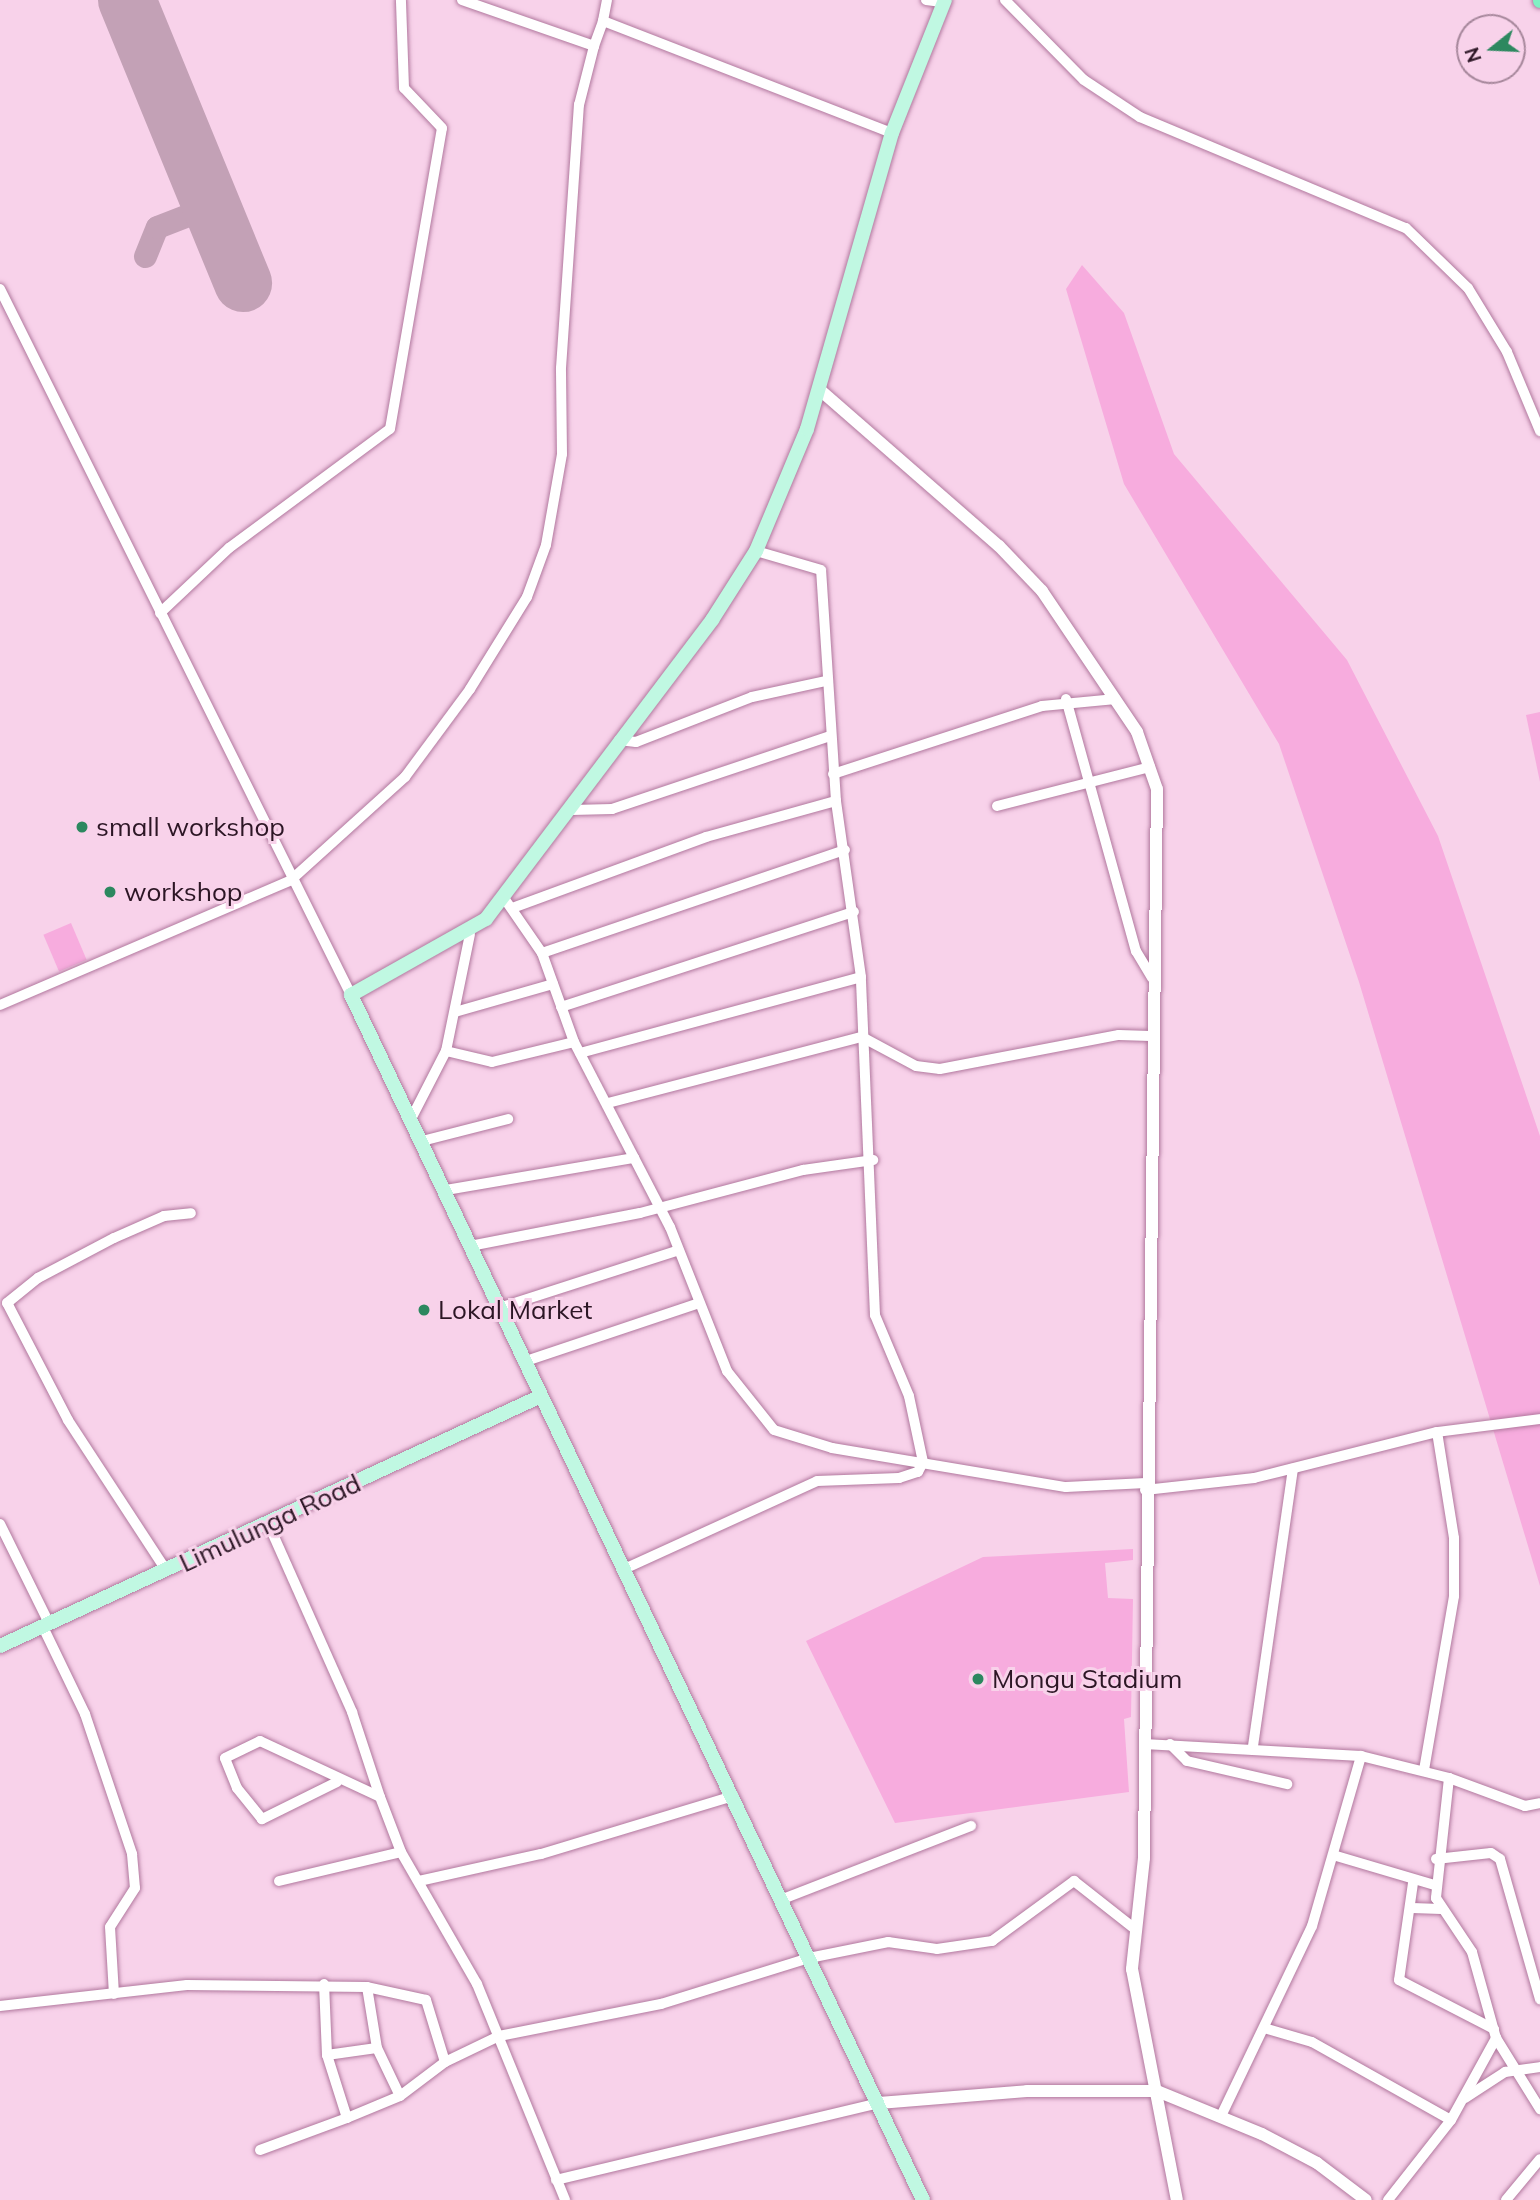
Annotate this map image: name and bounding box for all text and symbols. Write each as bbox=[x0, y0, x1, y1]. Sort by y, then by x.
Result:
north arrow bbox=[1456, 14, 1526, 84]
text: N bbox=[1459, 44, 1487, 65]
place label: small workshop bbox=[96, 811, 285, 843]
marker: small workshop bbox=[74, 819, 90, 835]
place label: workshop bbox=[124, 876, 242, 908]
marker: workshop bbox=[102, 884, 118, 900]
place label: Lokal Market bbox=[438, 1294, 592, 1326]
marker: Lokal Market bbox=[416, 1302, 432, 1318]
street label: Limulunga Road bbox=[174, 1467, 366, 1579]
place label: Mongu Stadium bbox=[992, 1663, 1182, 1695]
marker: Mongu Stadium bbox=[970, 1671, 986, 1687]

